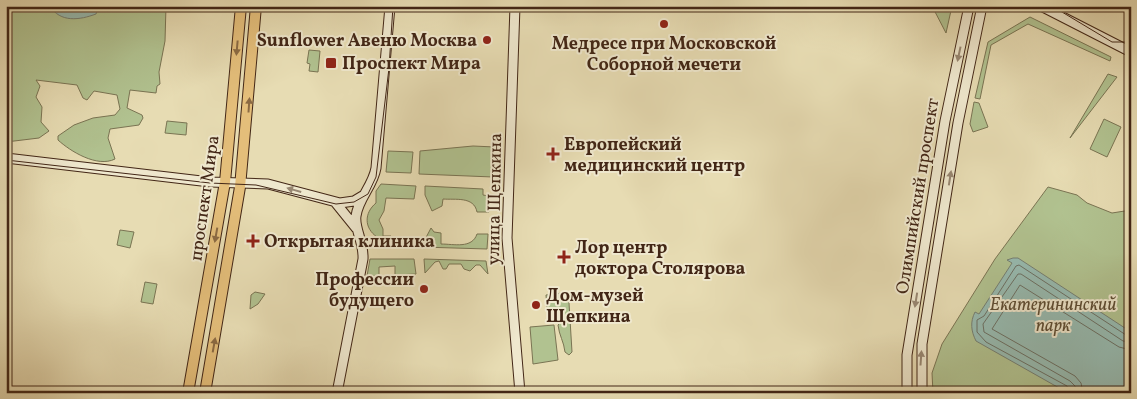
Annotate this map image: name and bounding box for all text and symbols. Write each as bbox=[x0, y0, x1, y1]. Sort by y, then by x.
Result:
marker: Медресе при Московской Соборной мечети bbox=[658, 18, 670, 30]
place label: Sunflower Авеню Москва bbox=[257, 29, 477, 54]
place label: Медресе при Московской Соборной мечети bbox=[552, 32, 776, 78]
marker: Sunflower Авеню Москва bbox=[481, 34, 493, 46]
one-way arrow bbox=[233, 41, 241, 57]
one-way arrow bbox=[954, 46, 962, 62]
place label: Проспект Мира bbox=[342, 52, 481, 77]
marker: Проспект Мира bbox=[324, 56, 338, 70]
one-way arrow bbox=[245, 97, 253, 113]
street label: Олимпийский проспект bbox=[891, 97, 946, 296]
street label: улица Щепкина bbox=[482, 133, 509, 265]
place label: Европейский медицинский центр bbox=[564, 133, 745, 179]
street label: проспект Мира bbox=[184, 134, 227, 263]
marker: Европейский медицинский центр bbox=[546, 147, 560, 161]
one-way arrow bbox=[946, 170, 954, 186]
one-way arrow bbox=[286, 186, 301, 194]
one-way arrow bbox=[212, 228, 220, 244]
place label: Открытая клиника bbox=[264, 230, 435, 255]
marker: Открытая клиника bbox=[246, 234, 260, 248]
place label: Лор центр доктора Столярова bbox=[575, 236, 746, 282]
marker: Лор центр доктора Столярова bbox=[557, 250, 571, 264]
place label: Профессии будущего bbox=[315, 268, 414, 314]
marker: Профессии будущего bbox=[418, 283, 430, 295]
place label: Дом-музей Щепкина bbox=[546, 284, 644, 330]
one-way arrow bbox=[912, 293, 920, 309]
park label: Екатерининский парк bbox=[990, 293, 1116, 339]
marker: Дом-музей Щепкина bbox=[530, 299, 542, 311]
one-way arrow bbox=[210, 336, 218, 352]
one-way arrow bbox=[918, 350, 926, 366]

